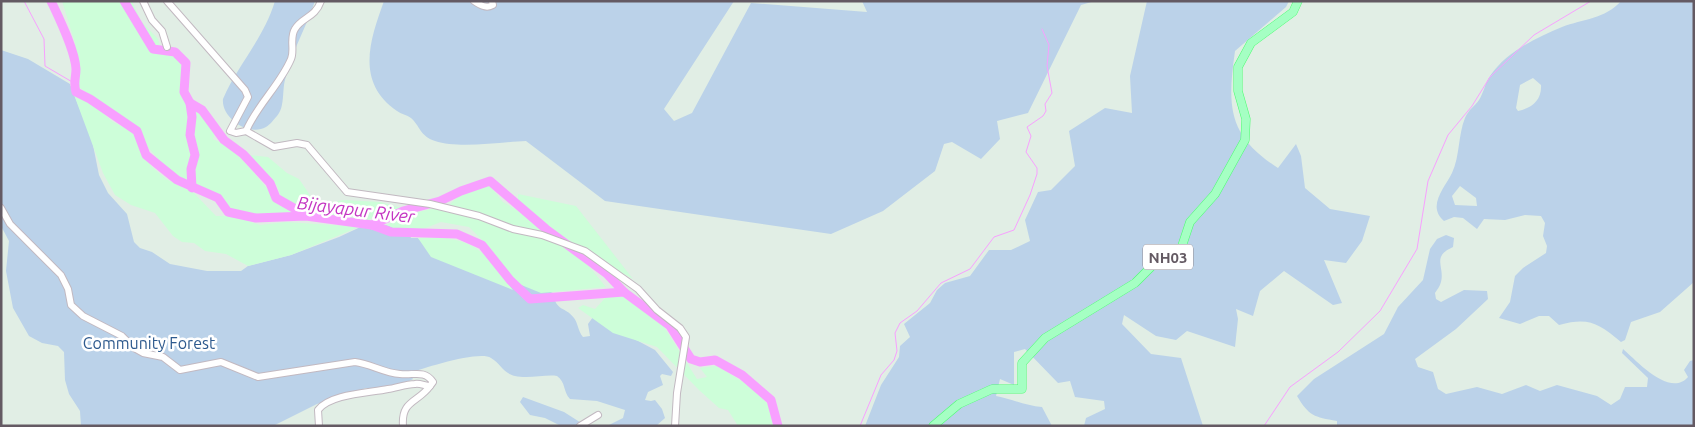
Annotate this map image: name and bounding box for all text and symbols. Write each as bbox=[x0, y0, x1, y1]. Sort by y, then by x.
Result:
water label: Bijayapur River bbox=[296, 192, 417, 226]
road number: NH03 bbox=[1143, 244, 1193, 270]
park label: Community Forest bbox=[83, 334, 216, 352]

